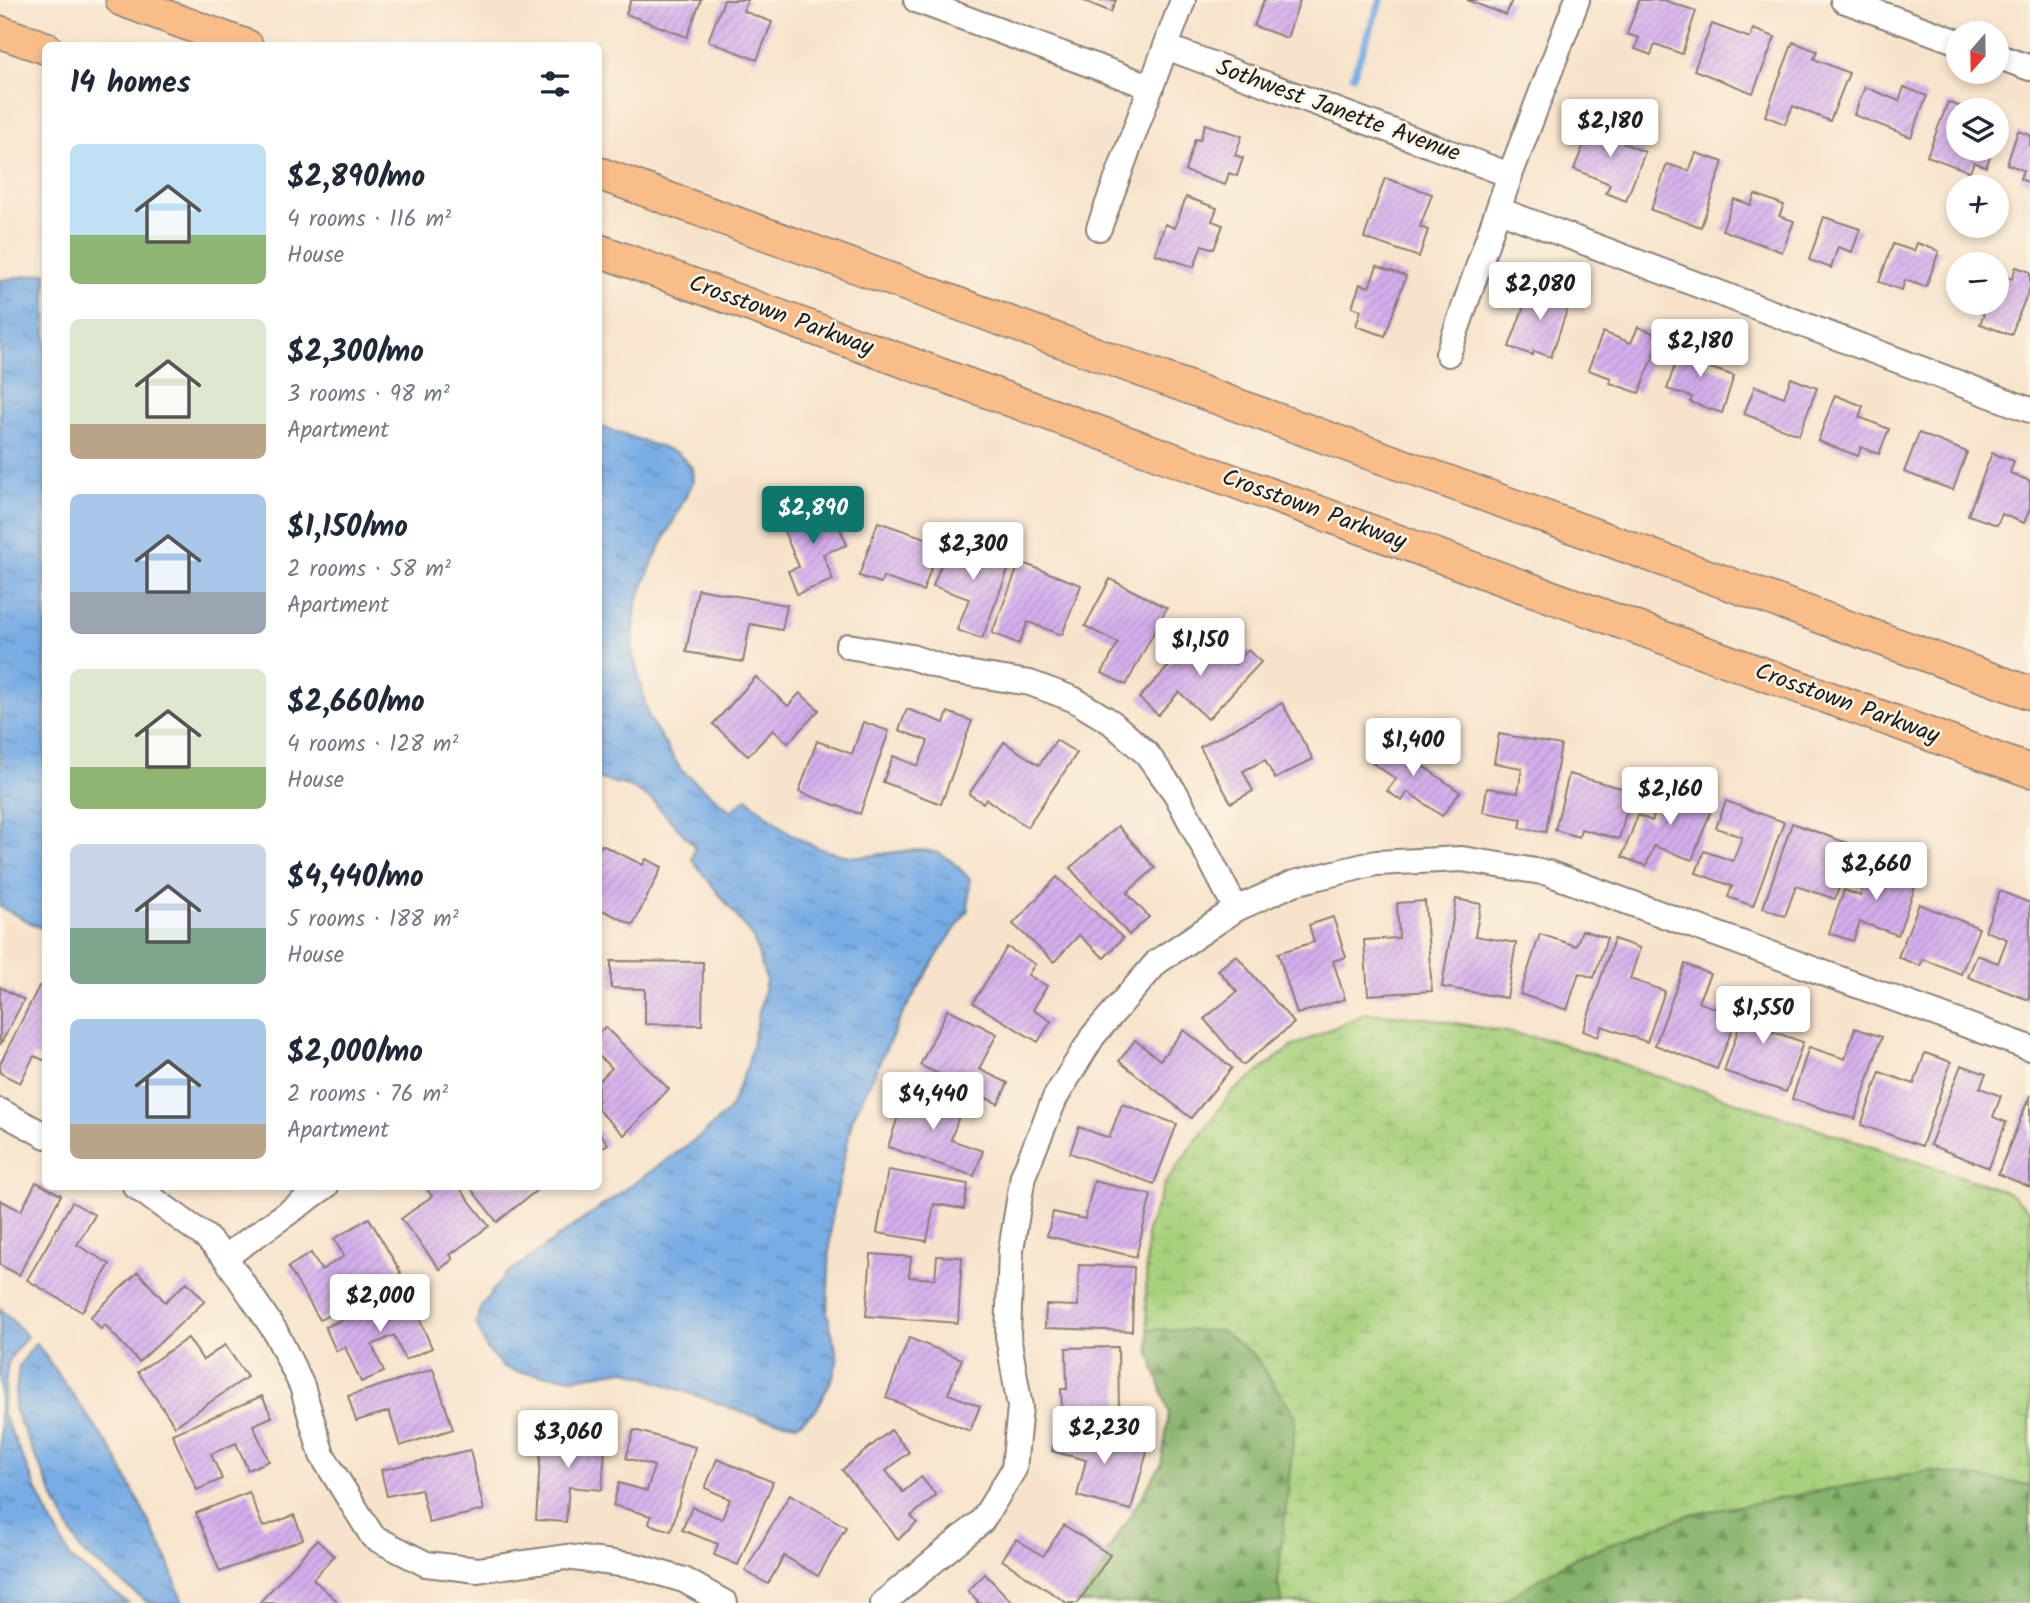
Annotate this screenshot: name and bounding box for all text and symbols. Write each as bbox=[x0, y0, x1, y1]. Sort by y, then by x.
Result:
north arrow bbox=[1946, 21, 2009, 84]
map controls bbox=[1946, 21, 2009, 315]
street label: Sothwest Janette Avenue bbox=[1210, 49, 1466, 173]
text: 14 homes bbox=[70, 60, 191, 108]
icon: filters bbox=[536, 65, 574, 103]
button: layers bbox=[1946, 98, 2009, 161]
pin: $2,180 bbox=[1553, 100, 1667, 159]
text: $2,180 bbox=[1577, 104, 1643, 140]
text: $2,890/mo bbox=[287, 154, 425, 202]
icon: home bbox=[126, 172, 210, 256]
button: + bbox=[1946, 175, 2009, 238]
text: 4 rooms · 116 m² bbox=[287, 202, 451, 238]
text: House bbox=[287, 238, 344, 274]
button: − bbox=[1946, 252, 2009, 315]
pin: $2,080 bbox=[1483, 262, 1597, 322]
street label: Crosstown Parkway bbox=[683, 264, 880, 368]
text: $2,080 bbox=[1505, 267, 1575, 303]
pin: $2,180 bbox=[1643, 320, 1757, 379]
text: $2,180 bbox=[1667, 324, 1733, 360]
text: $2,300/mo bbox=[287, 329, 424, 377]
icon: home bbox=[126, 347, 210, 431]
text: 3 rooms · 98 m² bbox=[287, 377, 450, 413]
text: Apartment bbox=[287, 413, 389, 449]
street label: Crosstown Parkway bbox=[1216, 458, 1413, 562]
pin: $2,890 bbox=[756, 486, 870, 546]
text: $2,890 bbox=[778, 491, 848, 527]
text: $1,150/mo bbox=[287, 504, 408, 552]
icon: home bbox=[126, 522, 210, 606]
pin: $2,300 bbox=[916, 522, 1030, 582]
text: $2,300 bbox=[938, 527, 1008, 563]
text: 2 rooms · 58 m² bbox=[287, 552, 451, 588]
text: Apartment bbox=[287, 588, 389, 624]
pin: $1,150 bbox=[1143, 618, 1257, 678]
text: $1,150 bbox=[1172, 623, 1228, 659]
street label: Crosstown Parkway bbox=[1749, 652, 1946, 756]
text: $2,660/mo bbox=[287, 679, 425, 727]
icon: home bbox=[126, 697, 210, 781]
pin: $1,400 bbox=[1356, 718, 1470, 778]
text: $1,400 bbox=[1382, 723, 1444, 759]
text: 4 rooms · 128 m² bbox=[287, 727, 458, 763]
text: House bbox=[287, 763, 344, 799]
pin: $2,160 bbox=[1613, 768, 1727, 827]
text: $2,160 bbox=[1638, 772, 1702, 808]
pin: $2,660 bbox=[1819, 842, 1933, 902]
text: $2,660 bbox=[1841, 847, 1911, 883]
text: $4,440/mo bbox=[287, 854, 424, 902]
icon: home bbox=[126, 872, 210, 956]
text: 5 rooms · 188 m² bbox=[287, 902, 459, 938]
text: House bbox=[287, 938, 344, 974]
pin: $1,550 bbox=[1706, 986, 1820, 1046]
text: $1,550 bbox=[1732, 991, 1794, 1027]
text: $2,000/mo bbox=[287, 1029, 423, 1077]
icon: home bbox=[126, 1047, 210, 1131]
pin: $4,440 bbox=[876, 1072, 990, 1132]
text: 2 rooms · 76 m² bbox=[287, 1077, 448, 1113]
text: $4,440 bbox=[898, 1077, 968, 1113]
text: Apartment bbox=[287, 1113, 389, 1149]
pin: $2,000 bbox=[323, 1274, 437, 1334]
text: $2,000 bbox=[346, 1279, 414, 1315]
pin: $2,230 bbox=[1047, 1406, 1161, 1466]
pin: $3,060 bbox=[511, 1410, 625, 1470]
text: $2,230 bbox=[1069, 1411, 1139, 1447]
text: $3,060 bbox=[534, 1415, 602, 1451]

